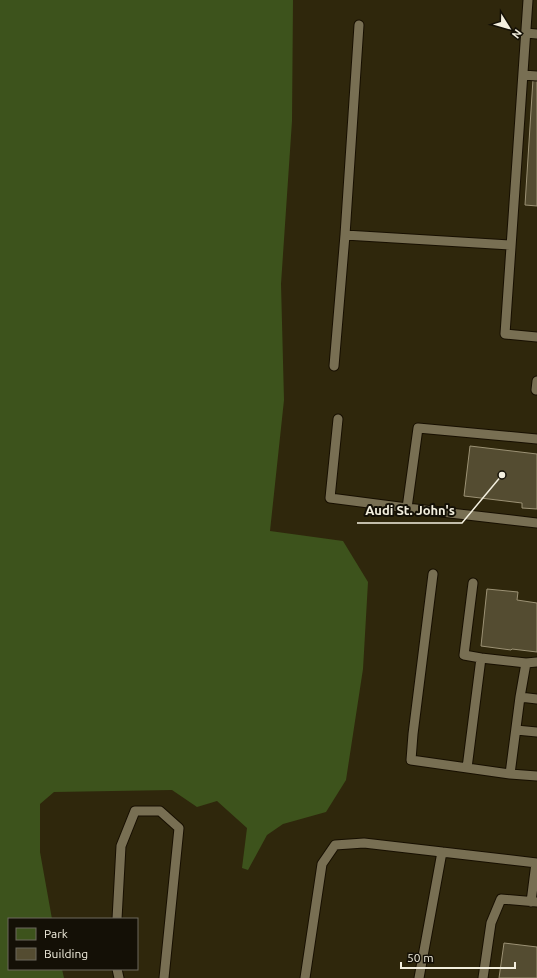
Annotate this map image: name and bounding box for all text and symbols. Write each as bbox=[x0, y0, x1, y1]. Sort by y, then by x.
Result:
north arrow bbox=[489, 8, 529, 48]
text: N bbox=[510, 27, 524, 41]
callout: Audi St. John's bbox=[357, 498, 462, 523]
text: Audi St. John's bbox=[365, 503, 455, 517]
legend bbox=[8, 918, 138, 970]
text: Park bbox=[44, 927, 68, 940]
scale bar bbox=[401, 944, 515, 970]
text: Building bbox=[44, 947, 88, 960]
text: 50 m bbox=[407, 951, 434, 964]

